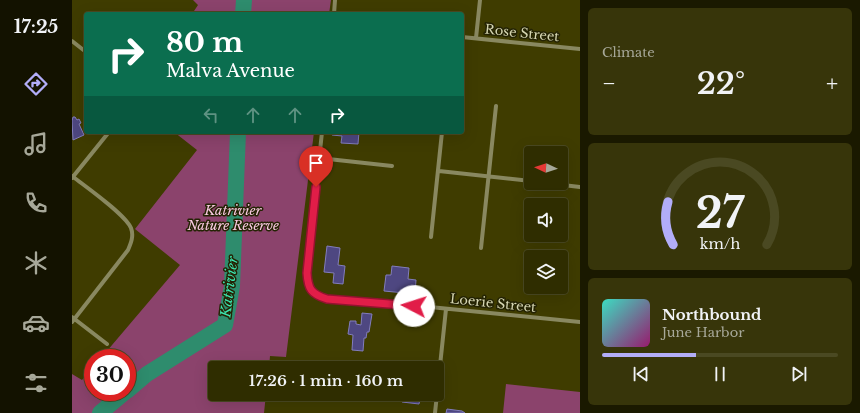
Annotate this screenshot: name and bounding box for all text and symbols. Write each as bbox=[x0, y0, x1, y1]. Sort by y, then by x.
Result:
text: 17:25 bbox=[14, 16, 58, 38]
street label: Rose Street bbox=[484, 21, 560, 45]
text: 80 m bbox=[166, 25, 243, 60]
icon: right bbox=[100, 28, 152, 80]
text: Climate bbox=[602, 44, 655, 61]
text: Malva Avenue bbox=[166, 60, 295, 82]
text: 22° bbox=[697, 65, 745, 102]
icon: directions bbox=[22, 70, 50, 98]
text: − bbox=[602, 70, 616, 97]
text: + bbox=[826, 70, 838, 97]
icon: left bbox=[200, 104, 222, 126]
icon: ahead bbox=[242, 104, 264, 126]
icon: ahead bbox=[284, 104, 306, 126]
icon: right bbox=[326, 104, 348, 126]
icon: music bbox=[22, 130, 50, 158]
pin bbox=[299, 146, 333, 187]
north arrow bbox=[524, 146, 568, 190]
map controls bbox=[524, 146, 568, 294]
icon: arrive bbox=[305, 152, 327, 174]
text: 27 bbox=[696, 187, 745, 238]
icon: phone bbox=[22, 189, 50, 217]
button: sound bbox=[524, 198, 568, 242]
park label: Katrivier Nature Reserve bbox=[186, 202, 279, 234]
text: km/h bbox=[700, 234, 740, 252]
icon: climate bbox=[22, 249, 50, 277]
button: layers bbox=[524, 250, 568, 294]
water label: Katrivier bbox=[216, 255, 242, 320]
position arrow bbox=[393, 285, 435, 327]
street label: Loerie Street bbox=[449, 290, 537, 316]
text: Northbound bbox=[662, 305, 761, 324]
icon: car bbox=[22, 309, 50, 337]
text: June Harbor bbox=[662, 324, 744, 341]
speed limit sign: 30 bbox=[84, 349, 136, 401]
icon: previous bbox=[630, 363, 652, 385]
icon: pause bbox=[709, 363, 731, 385]
icon: next bbox=[788, 363, 810, 385]
icon: filters bbox=[22, 369, 50, 397]
text: 17:26 · 1 min · 160 m bbox=[249, 371, 403, 390]

